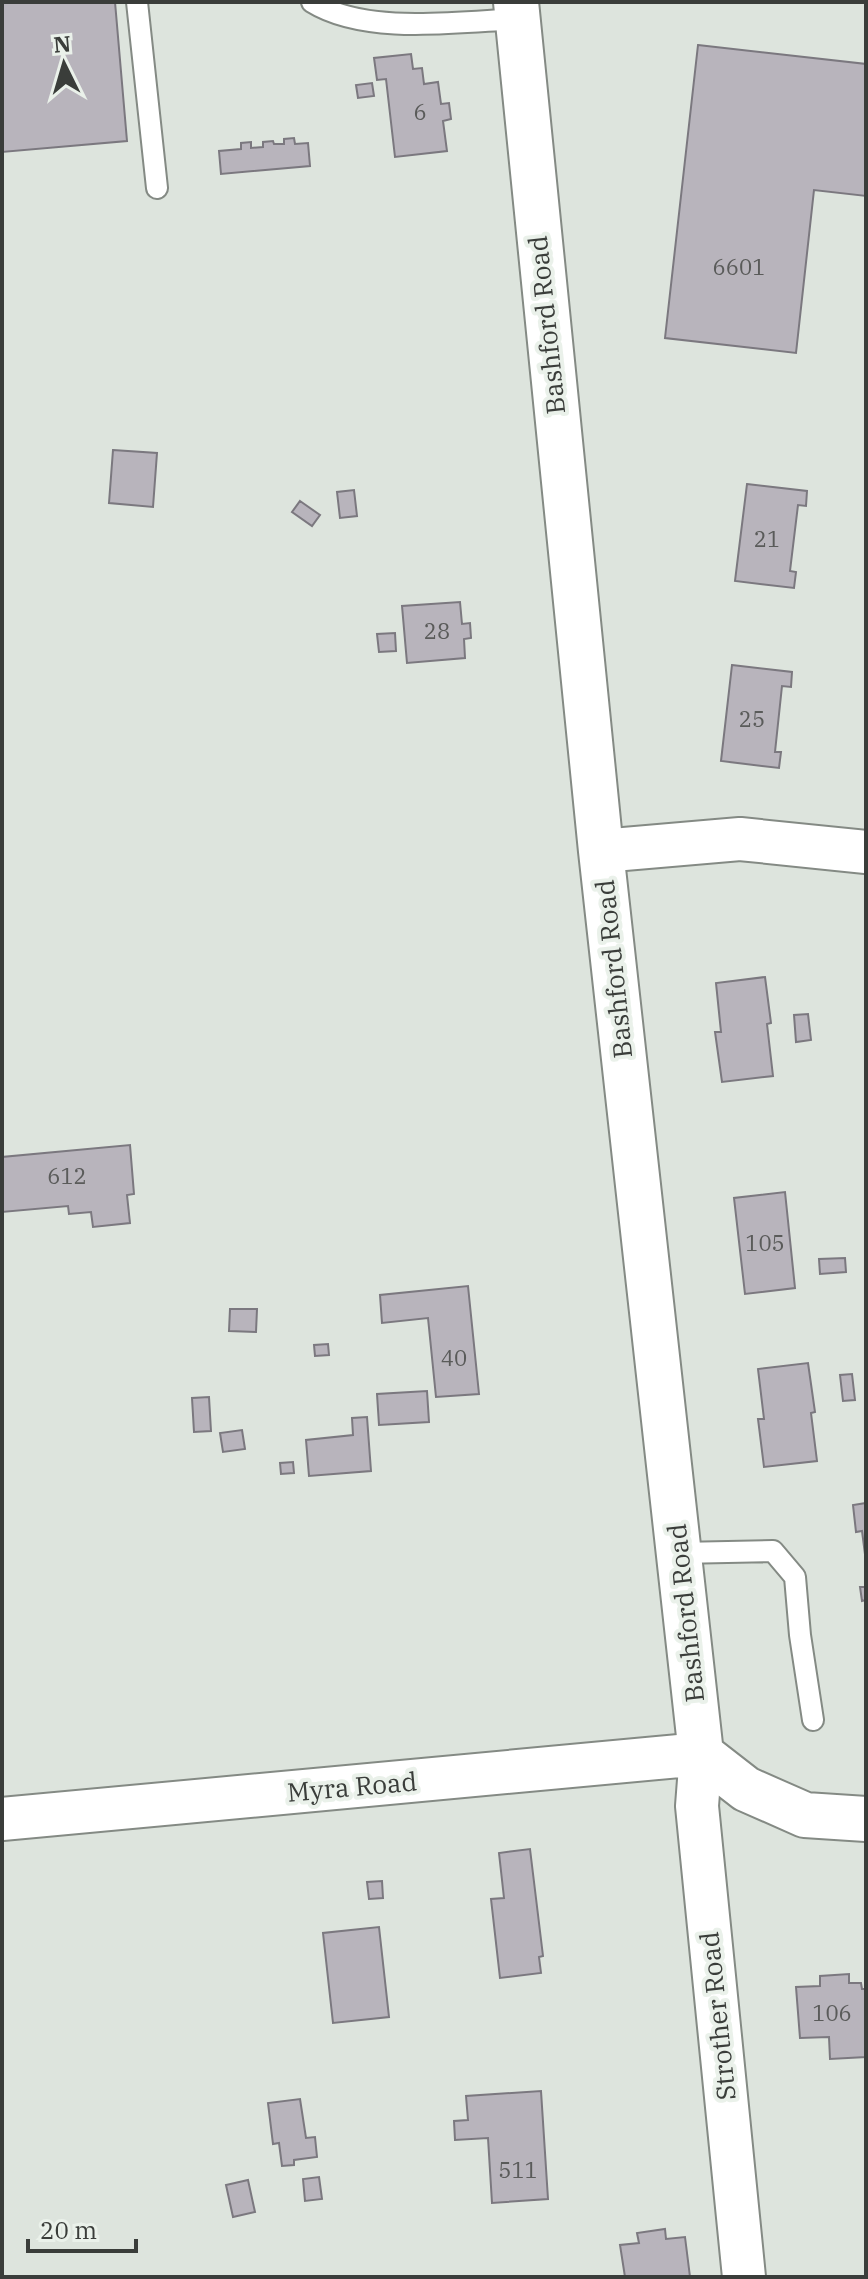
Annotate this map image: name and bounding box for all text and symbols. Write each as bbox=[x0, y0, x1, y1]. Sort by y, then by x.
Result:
north arrow bbox=[24, 24, 104, 104]
text: N bbox=[52, 28, 72, 59]
house number: 6 bbox=[413, 97, 427, 126]
street label: Bashford Road bbox=[520, 234, 572, 416]
house number: 6601 bbox=[713, 252, 765, 281]
house number: 21 bbox=[754, 524, 780, 553]
house number: 28 bbox=[424, 616, 450, 645]
house number: 25 bbox=[739, 704, 765, 733]
street label: Bashford Road bbox=[587, 878, 639, 1060]
house number: 612 bbox=[47, 1161, 87, 1190]
house number: 105 bbox=[745, 1228, 785, 1257]
house number: 40 bbox=[441, 1343, 467, 1372]
street label: Bashford Road bbox=[659, 1522, 711, 1704]
street label: Myra Road bbox=[286, 1763, 418, 1809]
street label: Strother Road bbox=[691, 1930, 743, 2102]
house number: 106 bbox=[812, 1998, 852, 2027]
house number: 511 bbox=[498, 2155, 538, 2184]
scale bar bbox=[28, 2203, 136, 2253]
text: 20 m bbox=[40, 2214, 97, 2246]

